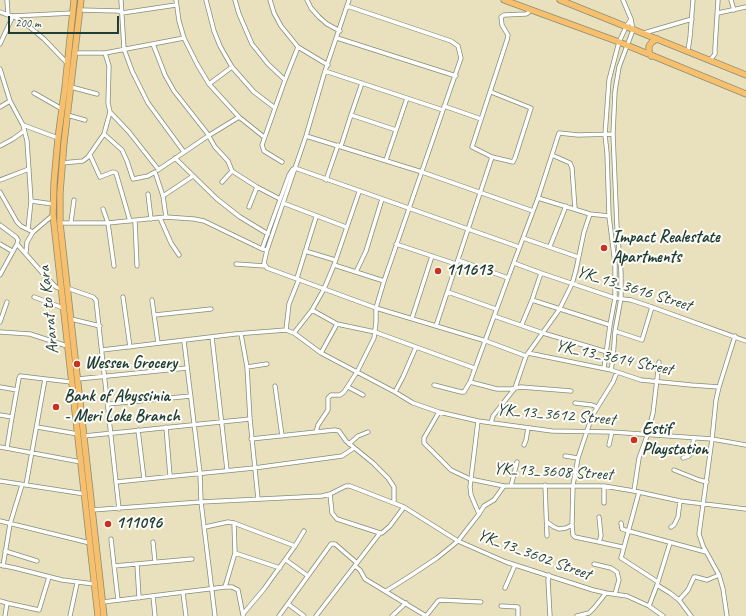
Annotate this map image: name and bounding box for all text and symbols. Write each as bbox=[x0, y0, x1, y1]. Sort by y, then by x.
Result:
scale bar bbox=[10, 8, 121, 34]
text: 200 m bbox=[15, 15, 41, 31]
place label: Impact Realestate Apartments bbox=[612, 228, 720, 268]
marker: Impact Realestate Apartments bbox=[599, 243, 609, 253]
place label: 111613 bbox=[446, 261, 492, 281]
street label: YK_13_3616 Street bbox=[574, 262, 694, 316]
street label: Ararat to Kara bbox=[34, 265, 64, 355]
marker: 111613 bbox=[433, 266, 443, 276]
street label: YK_13_3614 Street bbox=[554, 336, 674, 380]
place label: Wessen Grocery bbox=[85, 354, 177, 374]
marker: Wessen Grocery bbox=[72, 359, 82, 369]
place label: Bank of Abyssinia - Meri Loke Branch bbox=[64, 387, 180, 427]
street label: YK_13_3612 Street bbox=[496, 400, 616, 430]
marker: Bank of Abyssinia - Meri Loke Branch bbox=[51, 402, 61, 412]
place label: Estif Playstation bbox=[642, 420, 708, 460]
marker: Estif Playstation bbox=[629, 435, 639, 445]
street label: YK_13_3608 Street bbox=[493, 459, 613, 485]
place label: 111096 bbox=[116, 514, 162, 534]
marker: 111096 bbox=[103, 519, 113, 529]
street label: YK_13_3602 Street bbox=[475, 525, 593, 585]

